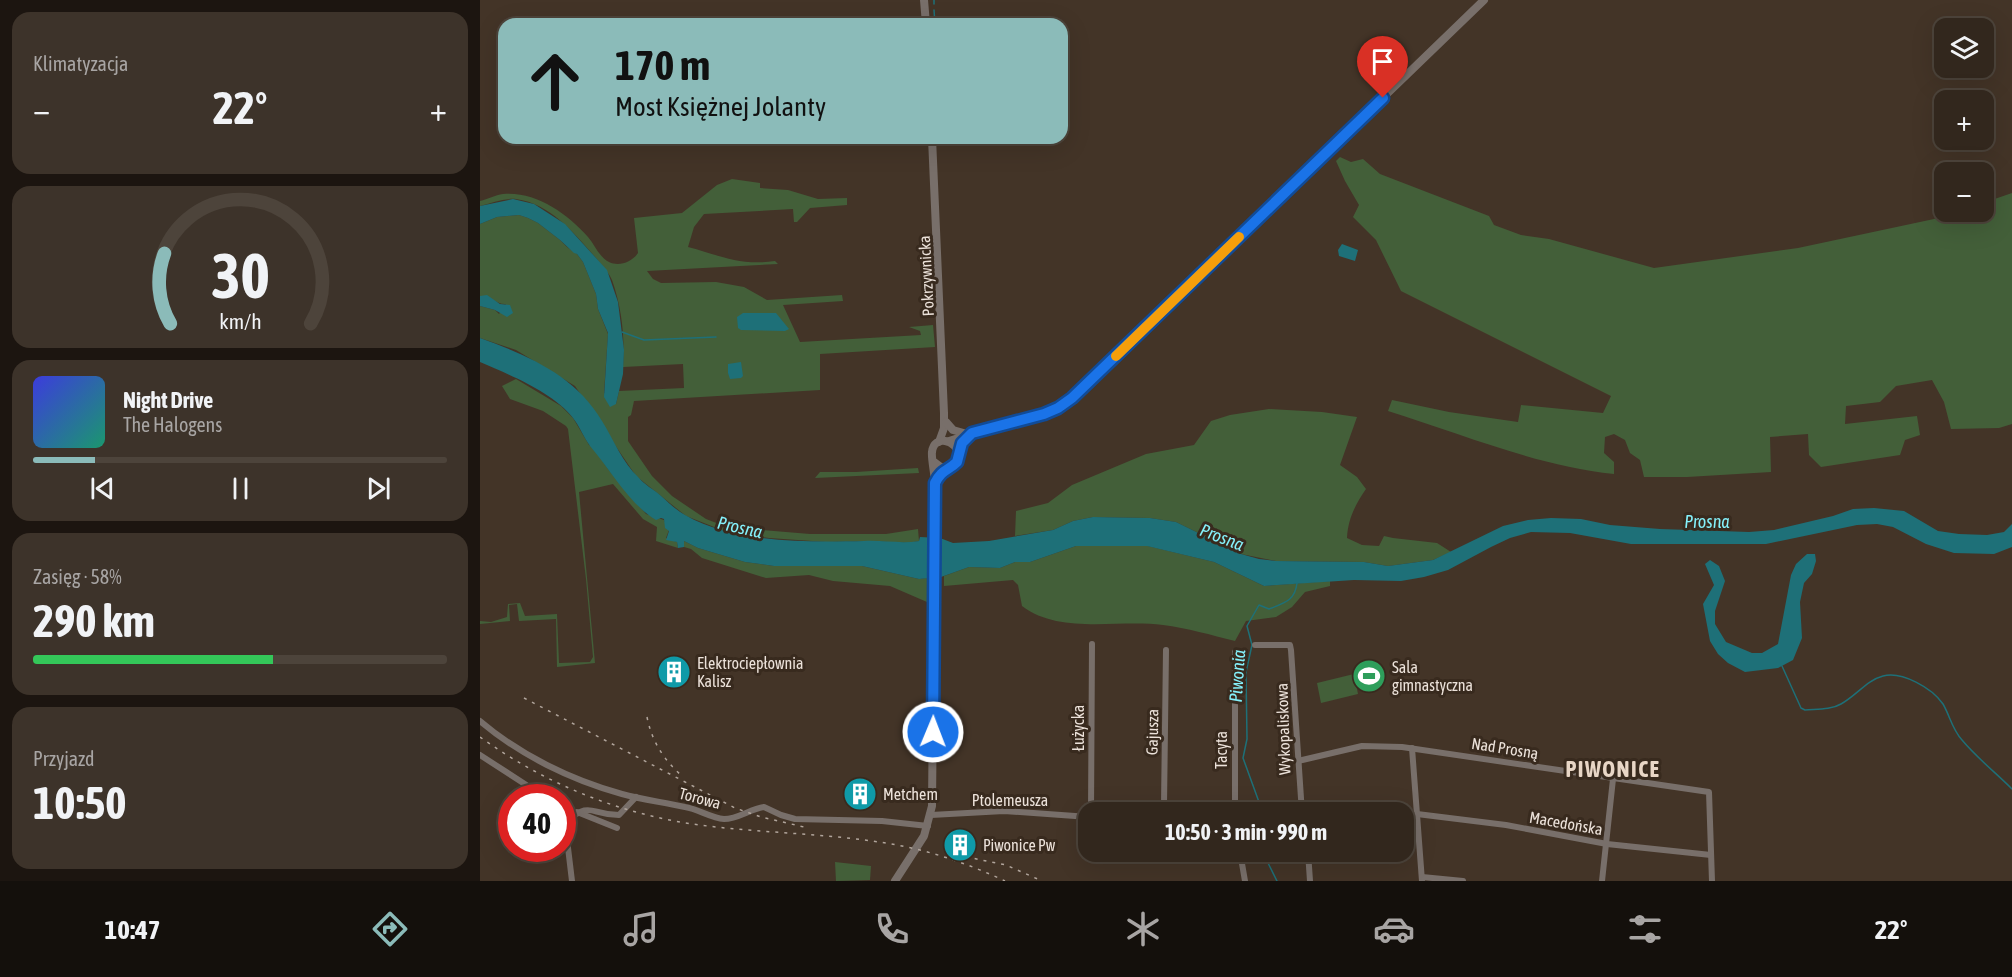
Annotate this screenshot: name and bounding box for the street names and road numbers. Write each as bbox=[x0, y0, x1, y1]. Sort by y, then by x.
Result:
street label: Pokrzywnicka bbox=[915, 235, 938, 317]
street label: Wykopaliskowa bbox=[1272, 683, 1295, 775]
street label: Łużycka bbox=[1069, 705, 1088, 751]
street label: Gajusza bbox=[1143, 709, 1162, 755]
street label: Tacyta bbox=[1212, 731, 1231, 769]
street label: Nad Prosną bbox=[1470, 734, 1540, 763]
street label: Torowa bbox=[677, 784, 723, 812]
street label: Ptolemeusza bbox=[972, 791, 1048, 809]
street label: Macedońska bbox=[1528, 808, 1604, 838]

